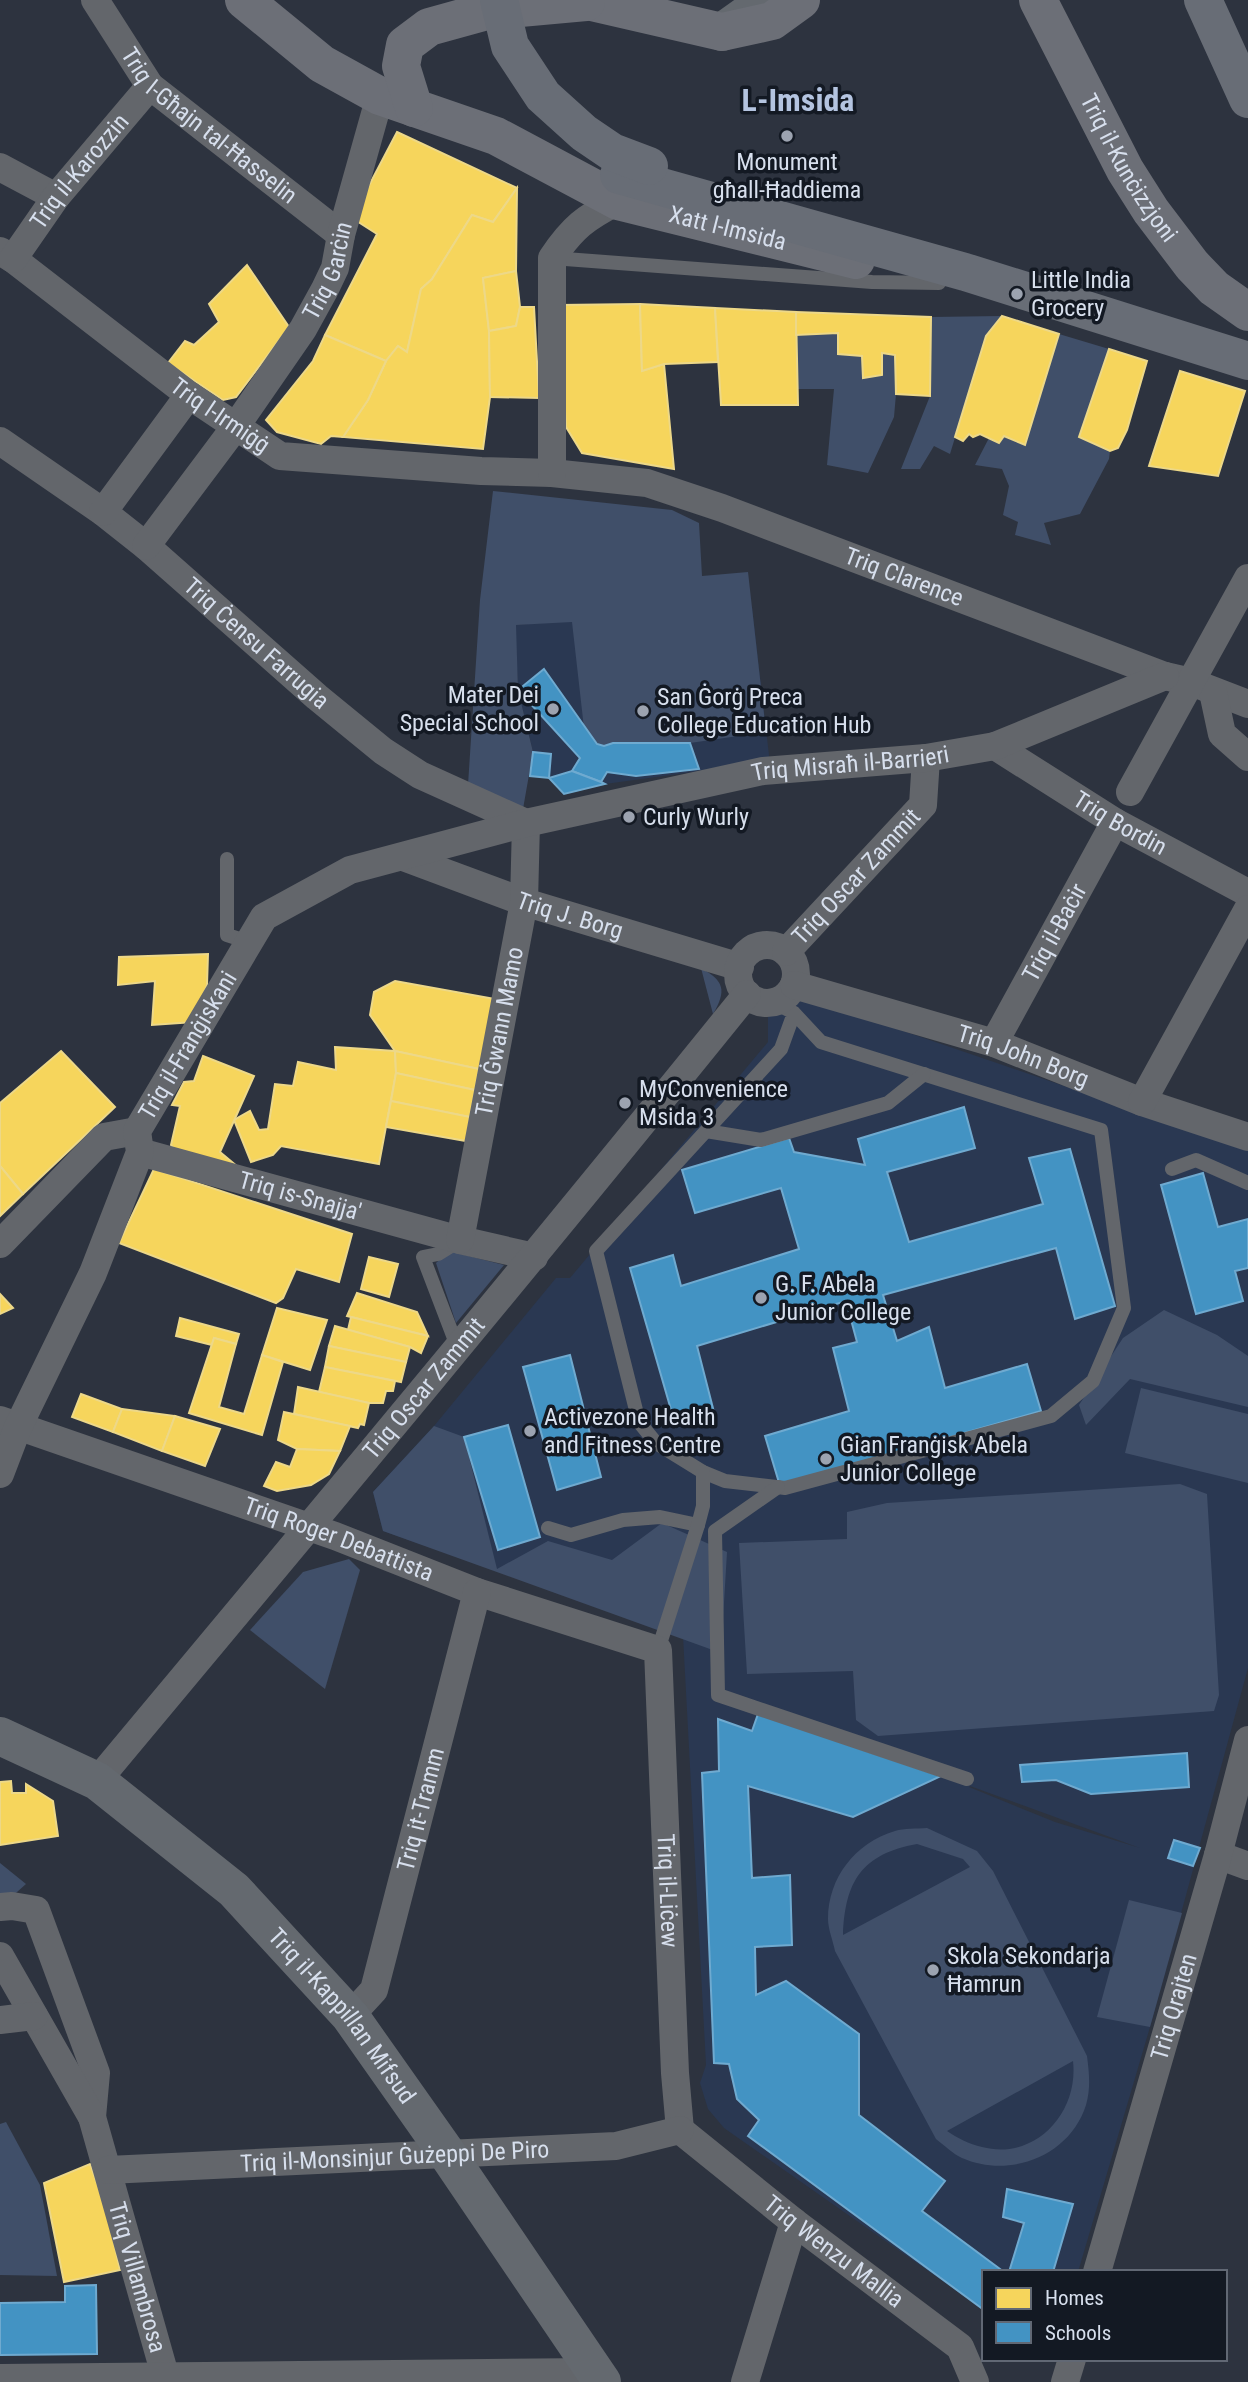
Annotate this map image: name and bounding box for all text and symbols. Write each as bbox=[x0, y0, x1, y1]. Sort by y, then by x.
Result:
street label: Triq l-Għajn tal-Ħasselin bbox=[115, 42, 303, 209]
district label: L-Imsida bbox=[742, 81, 854, 119]
street label: Triq il-Kunċizzjoni bbox=[1074, 89, 1183, 247]
street label: Triq il-Karozzin bbox=[24, 108, 134, 234]
marker: Monument għall-Ħaddiema bbox=[779, 128, 795, 144]
place label: Monument għall-Ħaddiema bbox=[713, 148, 861, 204]
street label: Xatt l-Imsida bbox=[666, 200, 789, 256]
street label: Triq Garċin bbox=[297, 219, 358, 325]
place label: Little India Grocery bbox=[1031, 266, 1131, 322]
marker: Little India Grocery bbox=[1009, 286, 1025, 302]
street label: Triq l-Irmiġġ bbox=[165, 372, 275, 459]
street label: Triq Clarence bbox=[841, 542, 967, 612]
street label: Triq Ċensu Farrugia bbox=[178, 572, 334, 715]
place label: Mater Dei Special School bbox=[400, 681, 539, 737]
place label: San Ġorġ Preca College Education Hub bbox=[657, 683, 871, 739]
marker: Mater Dei Special School bbox=[545, 701, 561, 717]
marker: San Ġorġ Preca College Education Hub bbox=[635, 703, 651, 719]
street label: Triq Misraħ il-Barrieri bbox=[749, 740, 951, 787]
street label: Triq Bordin bbox=[1068, 785, 1172, 861]
place label: Curly Wurly bbox=[643, 803, 749, 831]
street label: Triq Oscar Zammit bbox=[786, 803, 926, 950]
marker: Curly Wurly bbox=[621, 809, 637, 825]
street label: Triq il-Baċir bbox=[1016, 879, 1093, 986]
street label: Triq J. Borg bbox=[513, 886, 626, 945]
street label: Triq Ġwann Mamo bbox=[470, 945, 529, 1119]
street label: Triq il-Franġiskani bbox=[133, 966, 243, 1125]
street label: Triq John Borg bbox=[954, 1019, 1093, 1093]
place label: MyConvenience Msida 3 bbox=[639, 1075, 788, 1131]
marker: MyConvenience Msida 3 bbox=[617, 1095, 633, 1111]
street label: Triq is-Snajja' bbox=[236, 1166, 364, 1226]
place label: G. F. Abela Junior College bbox=[775, 1270, 911, 1326]
marker: G. F. Abela Junior College bbox=[753, 1290, 769, 1306]
street label: Triq Oscar Zammit bbox=[357, 1312, 491, 1465]
place label: Activezone Health and Fitness Centre bbox=[544, 1403, 721, 1459]
marker: Activezone Health and Fitness Centre bbox=[522, 1423, 538, 1439]
place label: Gian Franġisk Abela Junior College bbox=[840, 1431, 1028, 1487]
marker: Gian Franġisk Abela Junior College bbox=[818, 1451, 834, 1467]
street label: Triq Roger Debattista bbox=[240, 1491, 437, 1587]
street label: Triq it-Tramm bbox=[391, 1745, 450, 1874]
street label: Triq il-Liċew bbox=[651, 1833, 684, 1948]
street label: Triq il-Kappillan Mifsud bbox=[262, 1922, 421, 2109]
place label: Skola Sekondarja Ħamrun bbox=[947, 1942, 1111, 1998]
street label: Triq Qrajten bbox=[1145, 1950, 1203, 2064]
marker: Skola Sekondarja Ħamrun bbox=[925, 1962, 941, 1978]
street label: Triq il-Monsinjur Ġużeppi De Piro bbox=[240, 2135, 550, 2178]
street label: Triq Wenzu Mallia bbox=[758, 2189, 909, 2314]
street label: Triq Villambrosa bbox=[103, 2199, 172, 2356]
legend bbox=[982, 2270, 1227, 2361]
text: Homes bbox=[1045, 2286, 1104, 2310]
text: Schools bbox=[1045, 2321, 1111, 2345]

